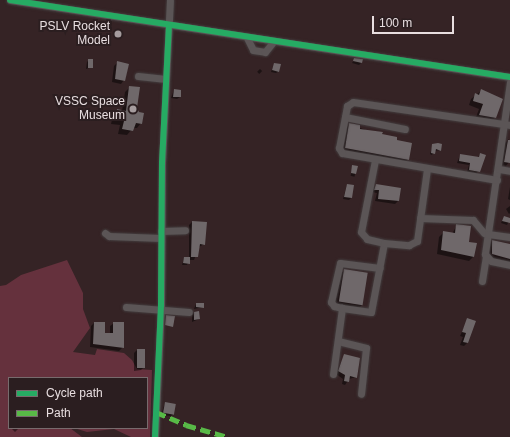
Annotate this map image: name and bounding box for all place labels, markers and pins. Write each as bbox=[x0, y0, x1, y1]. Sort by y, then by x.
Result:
place label: PSLV Rocket Model bbox=[40, 20, 110, 48]
marker: PSLV Rocket Model bbox=[113, 29, 123, 39]
place label: VSSC Space Museum bbox=[55, 95, 125, 123]
marker: VSSC Space Museum bbox=[128, 104, 138, 114]

